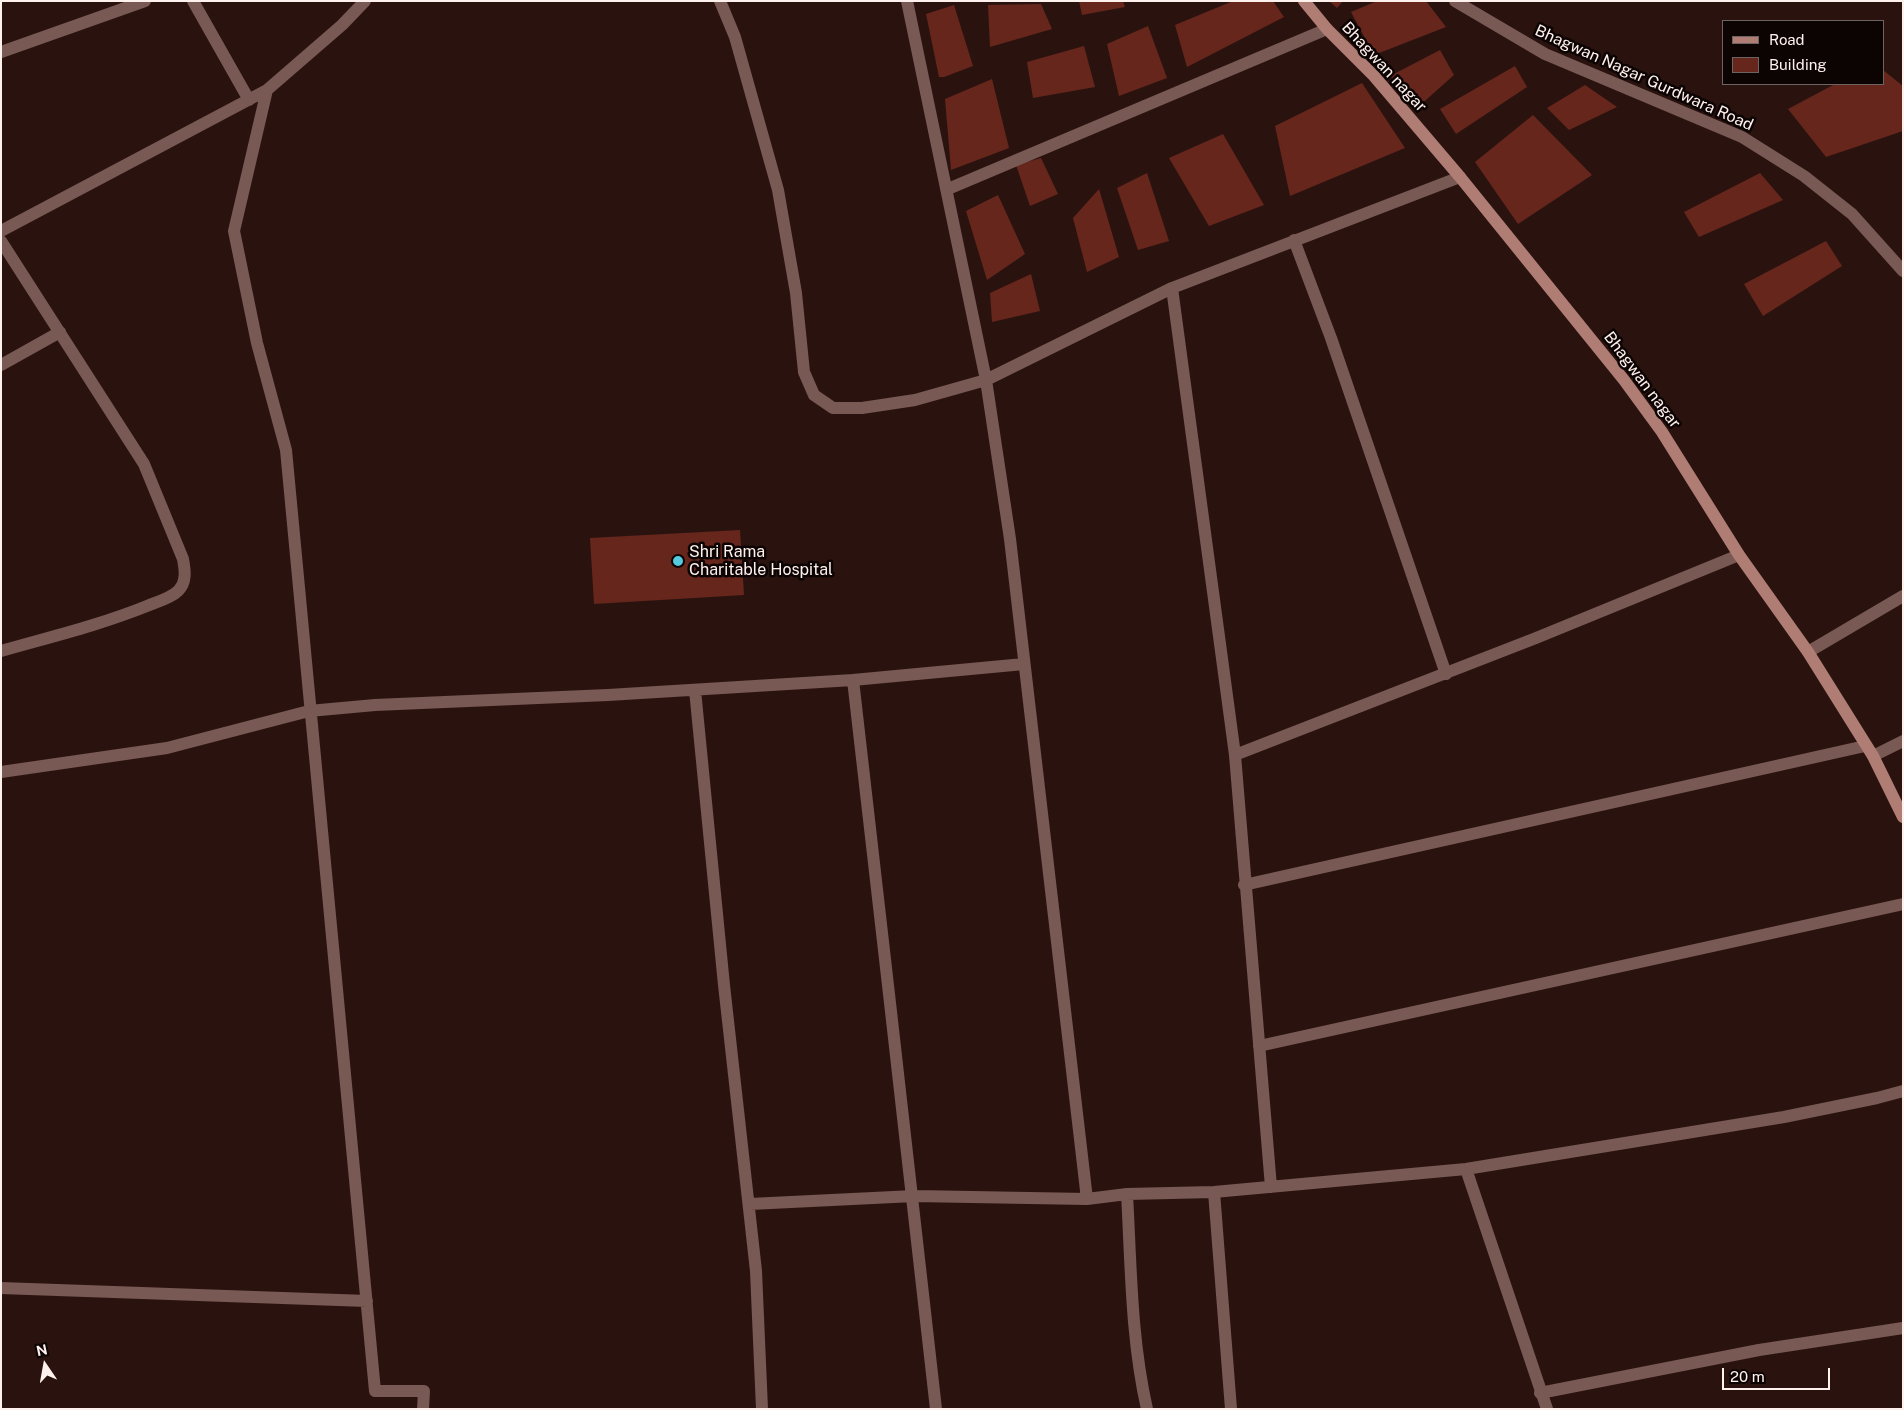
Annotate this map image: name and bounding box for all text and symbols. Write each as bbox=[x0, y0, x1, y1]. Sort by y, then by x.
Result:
street label: Bhagwan nagar bbox=[1337, 18, 1431, 116]
legend bbox=[1722, 20, 1884, 85]
street label: Bhagwan Nagar Gurdwara Road bbox=[1532, 21, 1756, 135]
text: Road bbox=[1769, 31, 1805, 48]
text: Building bbox=[1769, 56, 1827, 73]
street label: Bhagwan nagar bbox=[1599, 328, 1685, 432]
place label: Shri Rama Charitable Hospital bbox=[689, 542, 833, 580]
marker: Shri Rama Charitable Hospital bbox=[671, 554, 685, 568]
north arrow bbox=[20, 1340, 70, 1390]
text: N bbox=[35, 1341, 49, 1359]
scale bar bbox=[1724, 1358, 1832, 1390]
text: 20 m bbox=[1730, 1368, 1765, 1385]

